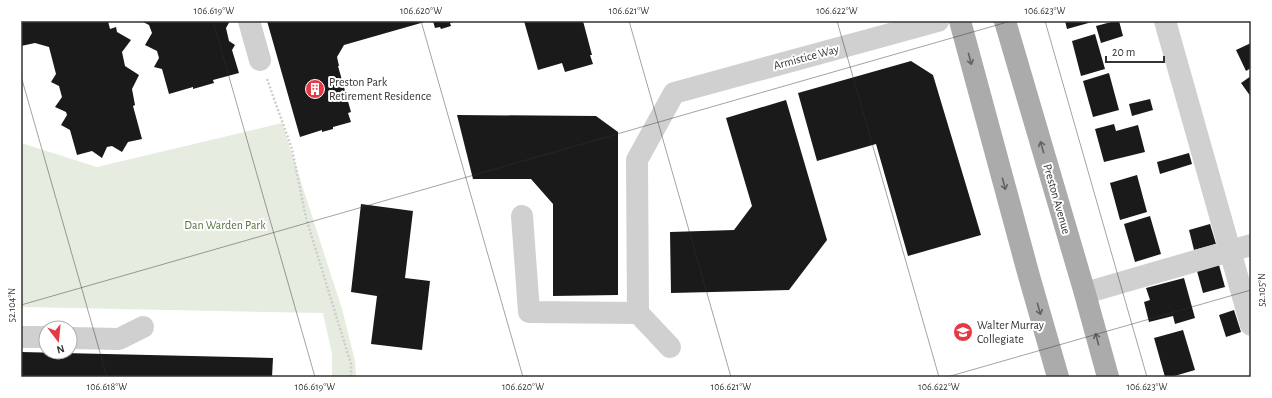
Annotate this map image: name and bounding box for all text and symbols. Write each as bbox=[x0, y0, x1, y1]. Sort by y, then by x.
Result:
text: 106.619°W bbox=[194, 6, 234, 16]
text: 106.620°W bbox=[400, 6, 442, 16]
text: 106.621°W bbox=[609, 6, 649, 16]
text: 106.622°W bbox=[816, 6, 858, 16]
text: 106.623°W bbox=[1024, 6, 1066, 16]
scale bar bbox=[1106, 38, 1164, 64]
street label: Armistice Way bbox=[772, 43, 840, 72]
text: 20 m bbox=[1112, 46, 1135, 58]
one-way arrow bbox=[967, 52, 974, 65]
place label: Preston Park Retirement Residence bbox=[329, 76, 431, 102]
building icon: Preston Park Retirement Residence bbox=[304, 78, 326, 100]
one-way arrow bbox=[1038, 141, 1045, 154]
street label: Preston Avenue bbox=[1041, 163, 1073, 235]
one-way arrow bbox=[1001, 177, 1008, 190]
park label: Dan Warden Park bbox=[184, 219, 266, 231]
text: 52.105°N bbox=[1257, 273, 1267, 307]
text: 52.104°N bbox=[7, 288, 17, 322]
one-way arrow bbox=[1036, 303, 1043, 316]
place label: Walter Murray Collegiate bbox=[977, 319, 1044, 345]
north arrow bbox=[38, 320, 78, 360]
school or university icon: Walter Murray Collegiate bbox=[952, 321, 974, 343]
one-way arrow bbox=[1093, 333, 1101, 346]
text: N bbox=[55, 343, 66, 355]
text: 106.618°W bbox=[87, 382, 127, 392]
text: 106.619°W bbox=[295, 382, 335, 392]
text: 106.620°W bbox=[502, 382, 544, 392]
text: 106.621°W bbox=[711, 382, 751, 392]
text: 106.622°W bbox=[918, 382, 960, 392]
text: 106.623°W bbox=[1126, 382, 1168, 392]

